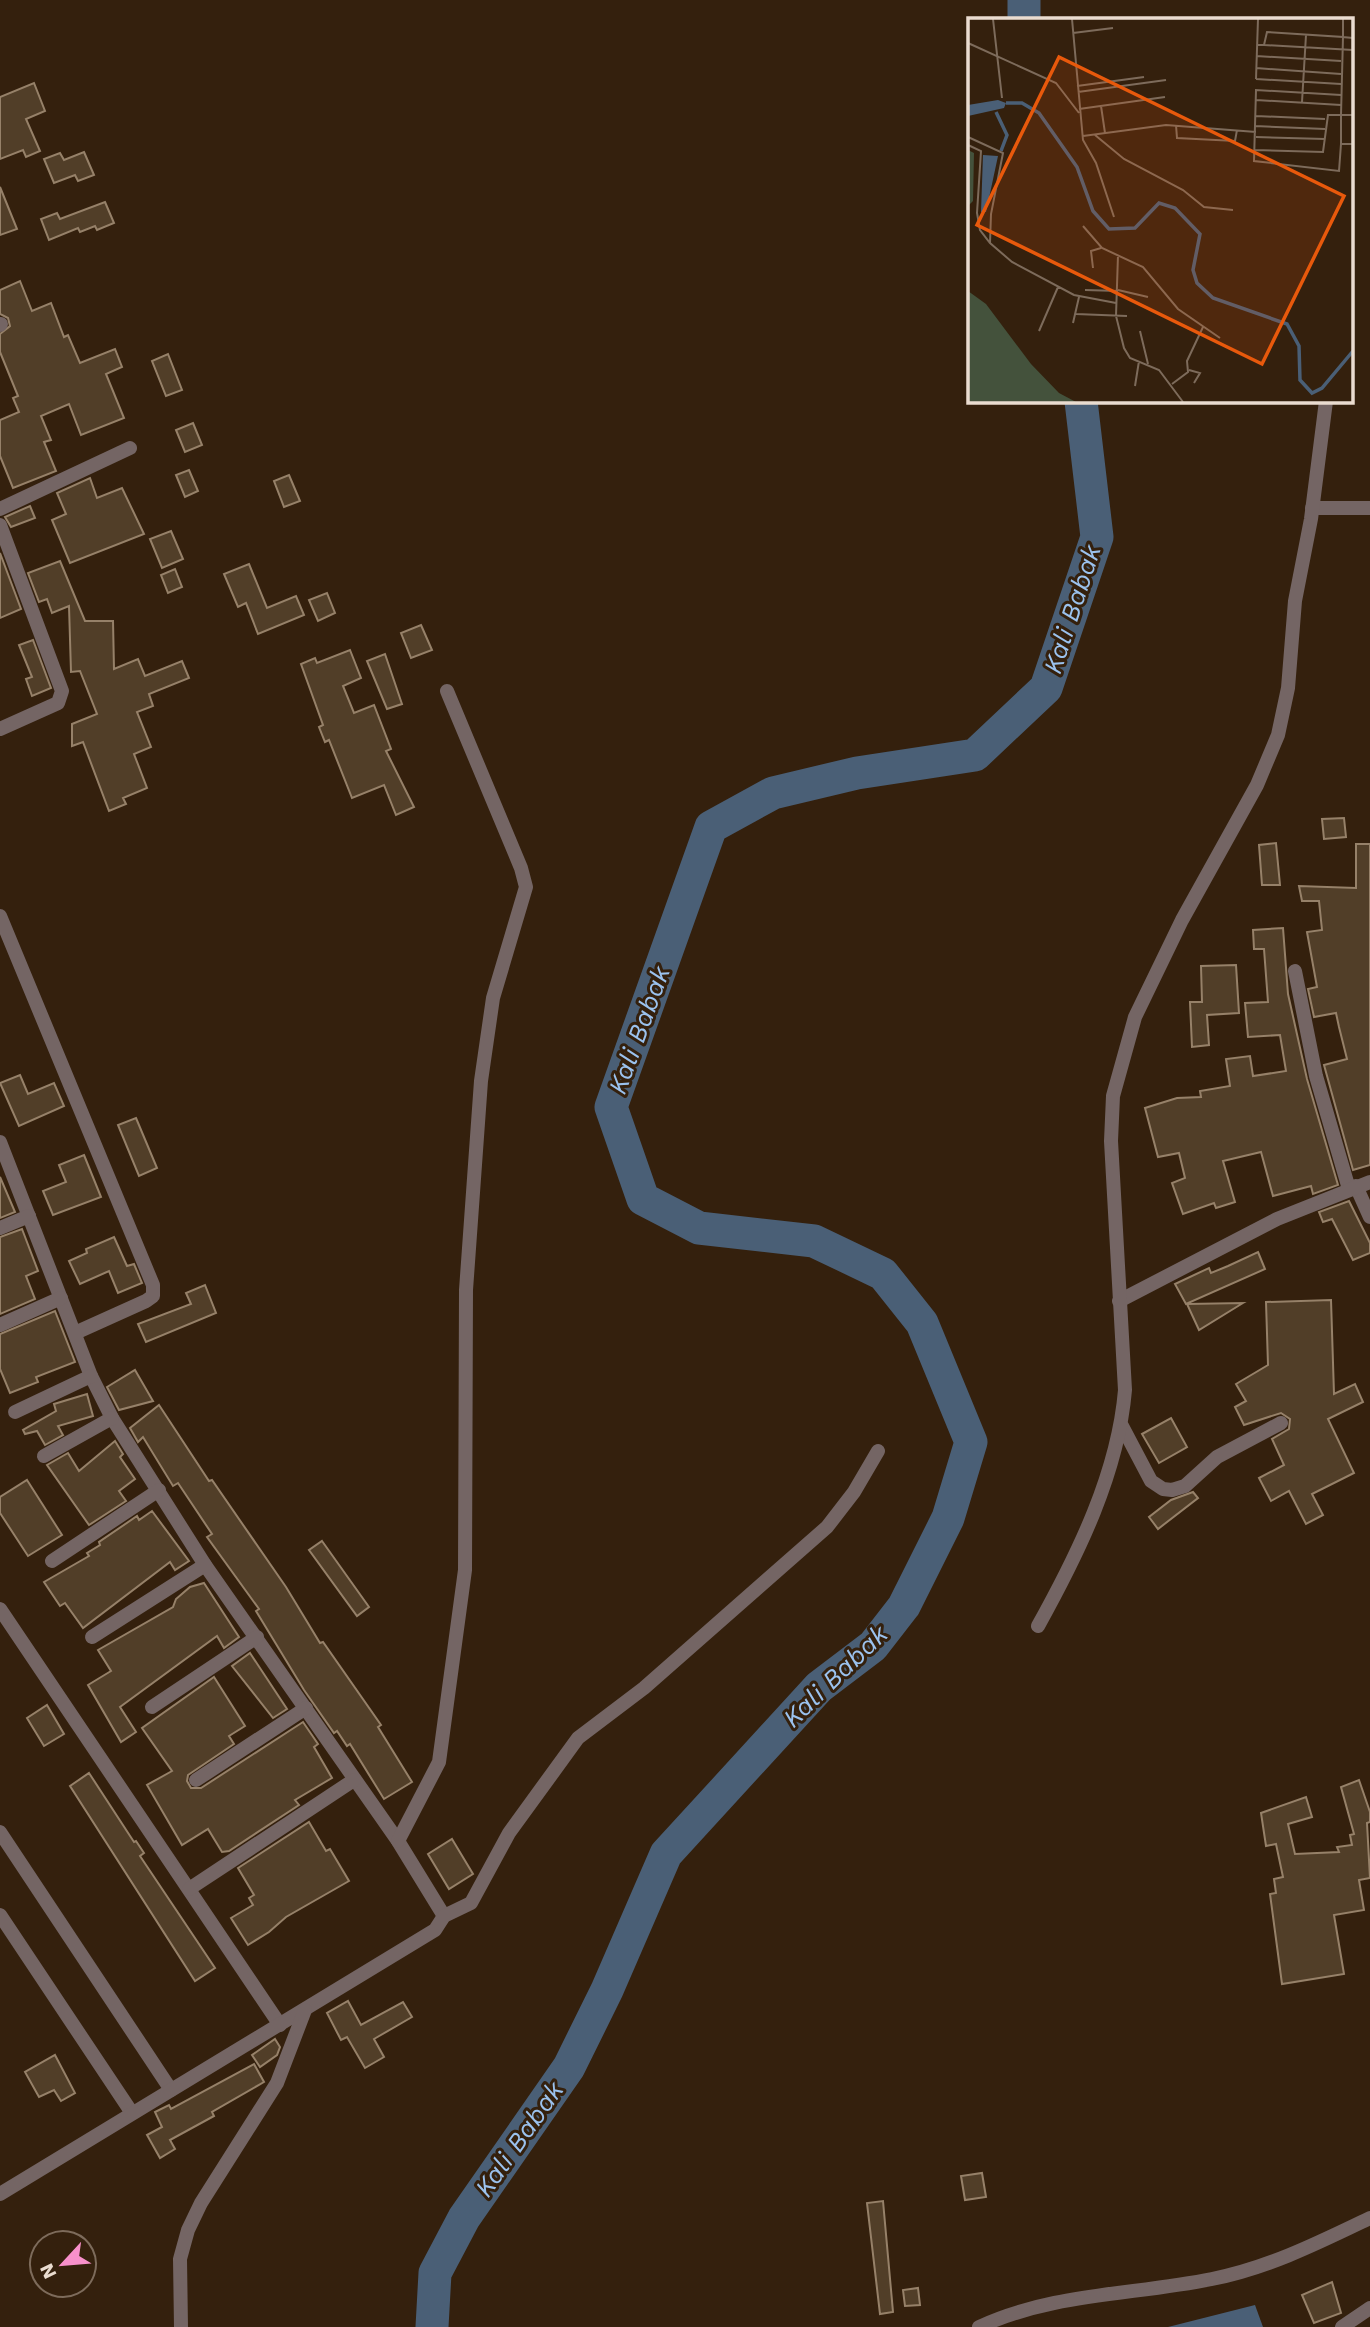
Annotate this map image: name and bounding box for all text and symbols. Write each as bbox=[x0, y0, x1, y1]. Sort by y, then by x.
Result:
inset map bbox=[968, 18, 1352, 402]
water label: Kali Babak bbox=[1037, 540, 1107, 677]
water label: Kali Babak bbox=[602, 961, 676, 1098]
water label: Kali Babak bbox=[776, 1618, 894, 1733]
water label: Kali Babak bbox=[468, 2075, 570, 2202]
north arrow bbox=[28, 2229, 98, 2299]
text: N bbox=[35, 2260, 62, 2283]

